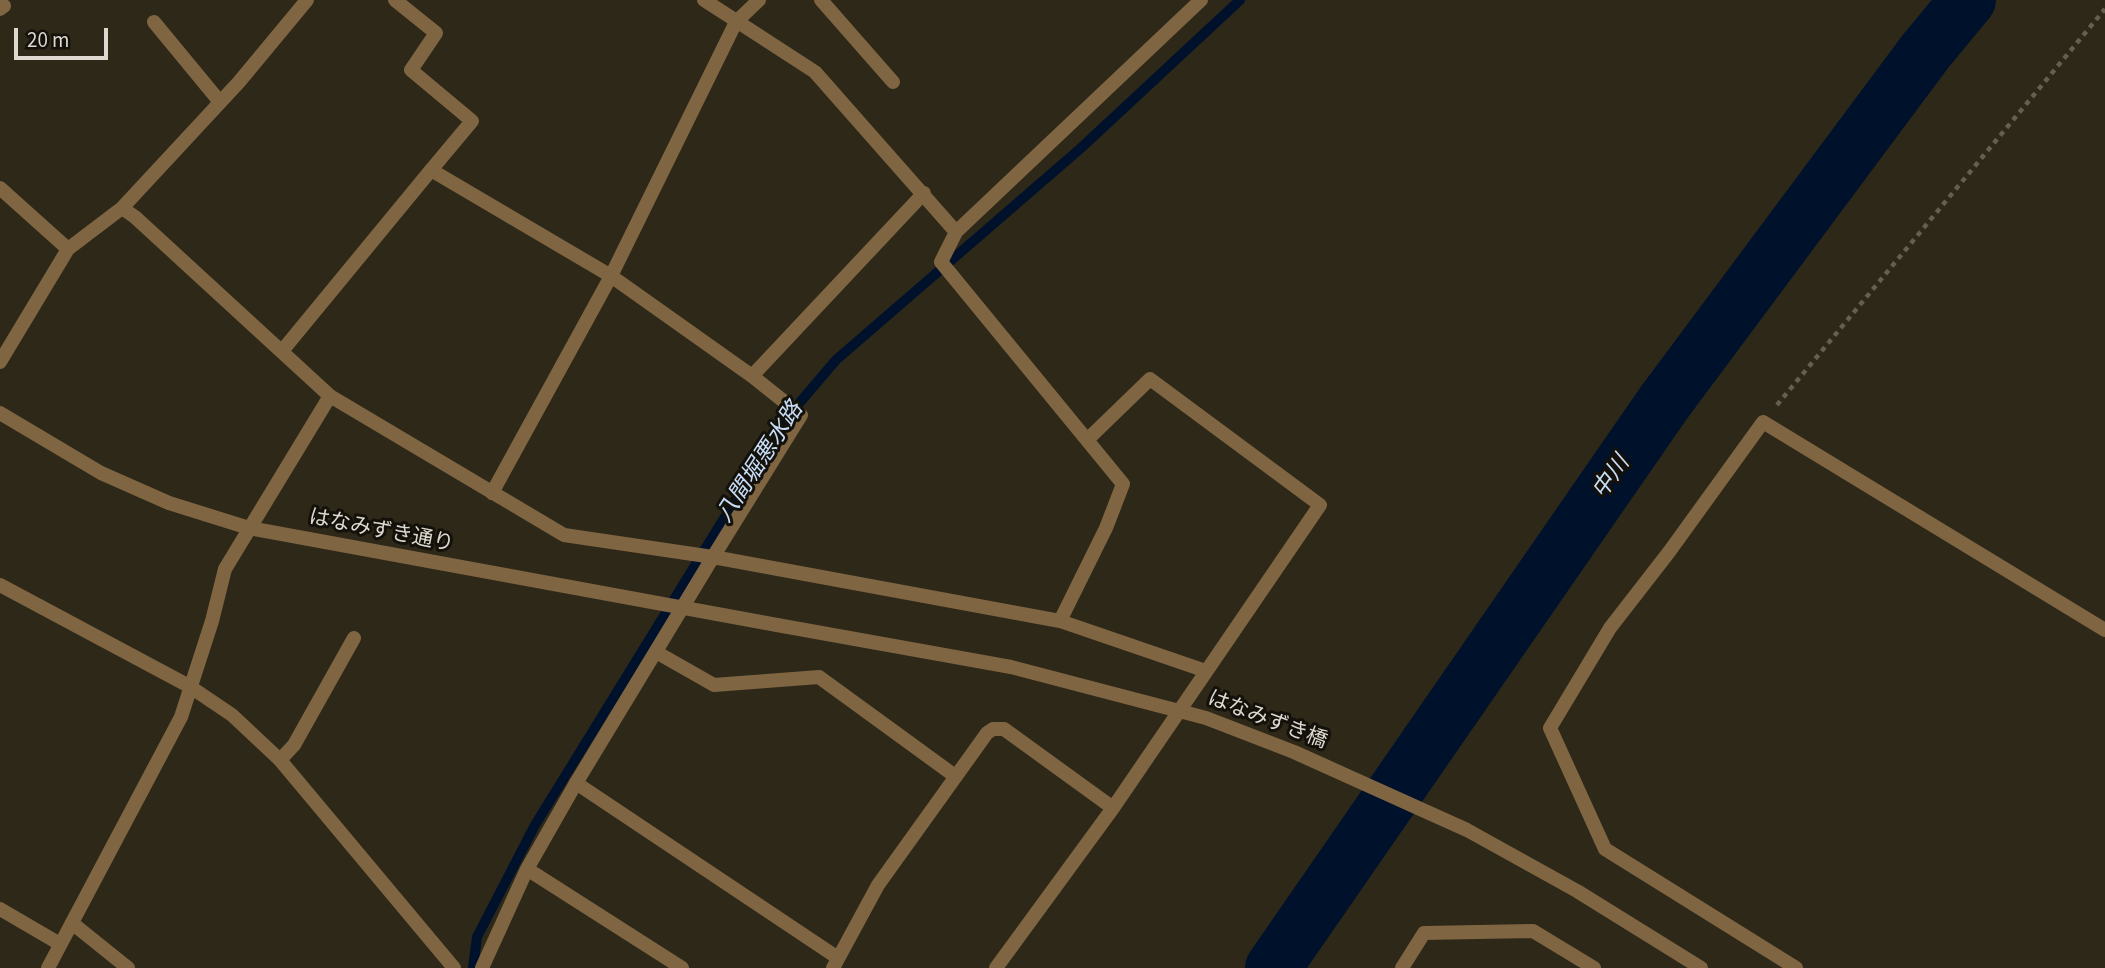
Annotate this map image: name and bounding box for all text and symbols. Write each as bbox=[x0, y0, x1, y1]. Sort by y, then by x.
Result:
scale bar bbox=[18, 14, 112, 58]
text: 20 m bbox=[27, 25, 69, 55]
water label: 八間堀悪水路 bbox=[712, 398, 810, 528]
water label: 中川 bbox=[1588, 451, 1636, 505]
street label: はなみずき通り bbox=[306, 506, 456, 558]
street label: はなみずき橋 bbox=[1204, 687, 1330, 755]

